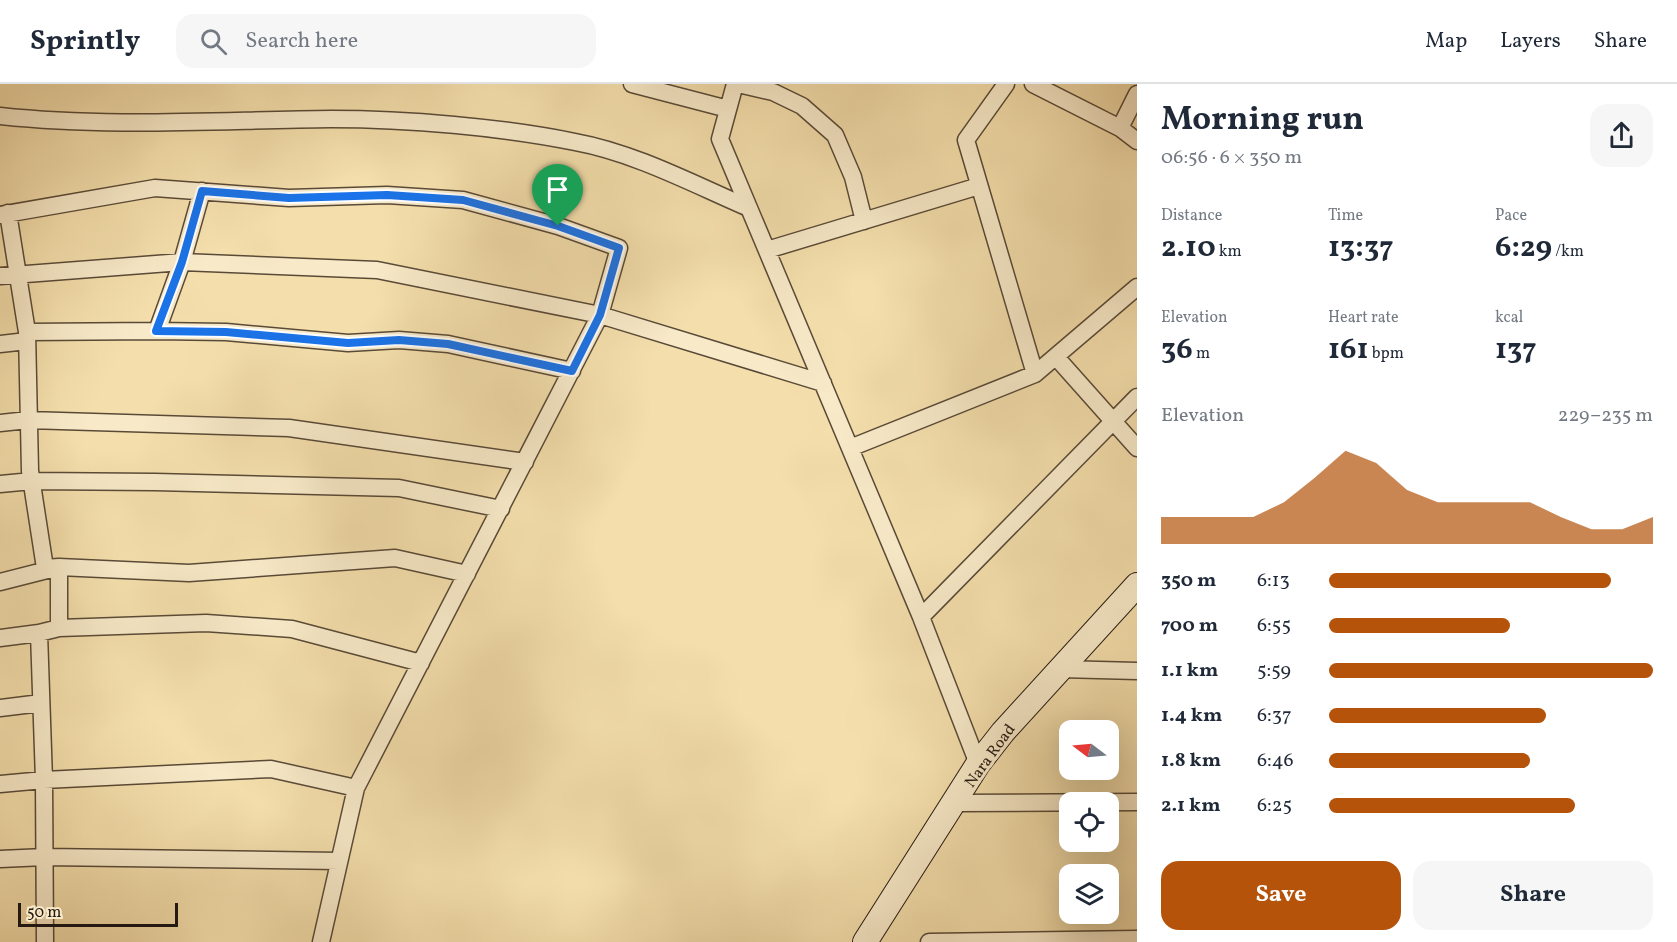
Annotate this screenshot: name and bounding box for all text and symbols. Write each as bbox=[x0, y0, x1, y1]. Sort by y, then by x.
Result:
search box bbox=[176, 14, 596, 68]
text: Sprintly bbox=[30, 22, 140, 61]
icon: search bbox=[197, 25, 230, 58]
text: Search here bbox=[245, 26, 358, 57]
text: Map bbox=[1425, 27, 1467, 56]
text: Layers bbox=[1500, 27, 1561, 56]
text: Share bbox=[1594, 27, 1647, 56]
text: Morning run bbox=[1161, 98, 1364, 144]
button: share bbox=[1590, 104, 1653, 167]
text: 06:56 · 6 × 350 m bbox=[1161, 144, 1302, 172]
pin bbox=[532, 164, 583, 226]
icon: arrive bbox=[541, 173, 574, 206]
text: Distance bbox=[1161, 205, 1222, 227]
text: Time bbox=[1328, 205, 1363, 227]
text: Pace bbox=[1495, 205, 1527, 227]
text: 2.10 bbox=[1161, 227, 1216, 269]
text: 13:37 bbox=[1328, 227, 1394, 269]
text: 6:29 bbox=[1495, 227, 1552, 269]
text: km bbox=[1216, 241, 1242, 263]
text: /km bbox=[1552, 241, 1584, 263]
text: Elevation bbox=[1161, 307, 1228, 329]
text: Heart rate bbox=[1328, 307, 1399, 329]
text: kcal bbox=[1495, 307, 1523, 329]
text: 36 bbox=[1161, 329, 1193, 371]
text: 161 bbox=[1328, 329, 1369, 371]
text: 137 bbox=[1495, 329, 1537, 371]
text: m bbox=[1193, 343, 1210, 365]
text: bpm bbox=[1369, 343, 1404, 365]
text: Elevation bbox=[1161, 402, 1244, 430]
text: 229–235 m bbox=[1558, 402, 1653, 430]
text: 350 m bbox=[1161, 567, 1216, 595]
text: 6:13 bbox=[1257, 567, 1290, 595]
text: 700 m bbox=[1161, 612, 1218, 640]
text: 6:55 bbox=[1257, 612, 1291, 640]
text: 1.1 km bbox=[1161, 657, 1218, 685]
text: 5:59 bbox=[1257, 657, 1291, 685]
text: 1.4 km bbox=[1161, 702, 1222, 730]
text: 6:37 bbox=[1257, 702, 1292, 730]
street label: Nara Road bbox=[960, 720, 1021, 793]
north arrow bbox=[1059, 720, 1119, 780]
map controls bbox=[1059, 720, 1119, 924]
text: 1.8 km bbox=[1161, 747, 1221, 775]
text: 6:46 bbox=[1257, 747, 1294, 775]
button: locate bbox=[1059, 792, 1119, 852]
text: 2.1 km bbox=[1161, 792, 1221, 820]
text: 6:25 bbox=[1257, 792, 1292, 820]
button: Save bbox=[1161, 861, 1401, 930]
button: Share bbox=[1413, 861, 1653, 930]
button: layers bbox=[1059, 864, 1119, 924]
scale bar bbox=[18, 900, 178, 928]
text: 50 m bbox=[27, 902, 61, 924]

